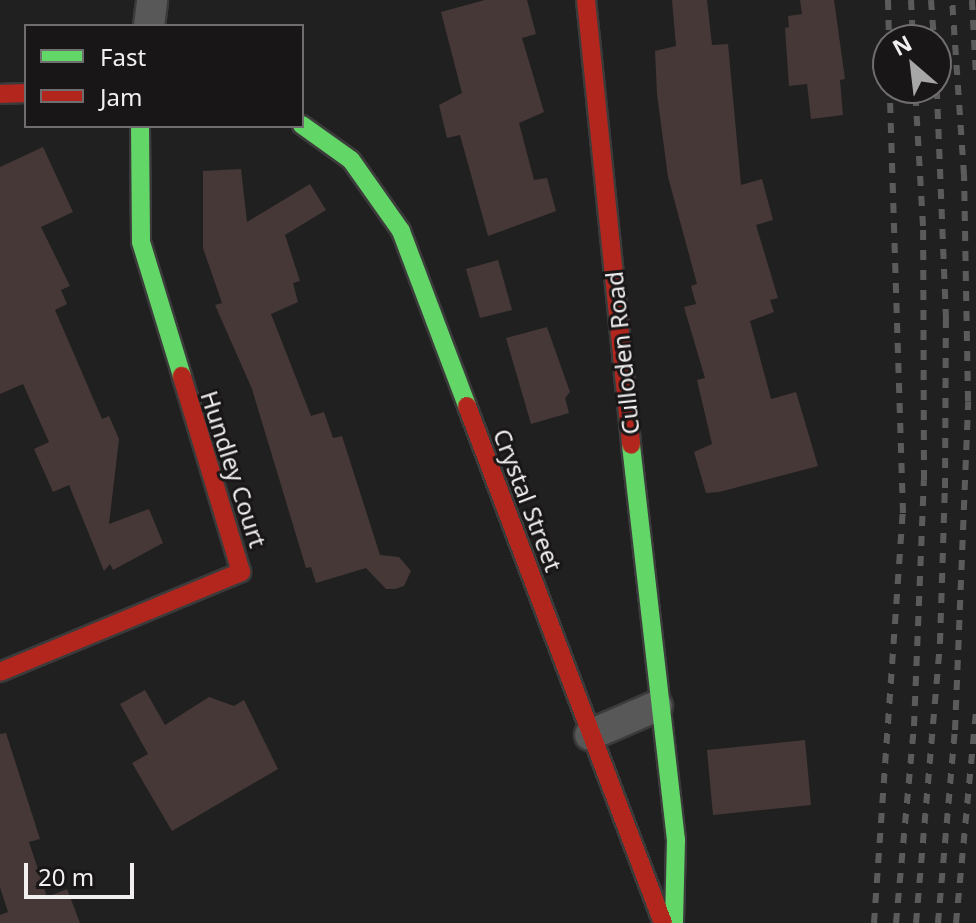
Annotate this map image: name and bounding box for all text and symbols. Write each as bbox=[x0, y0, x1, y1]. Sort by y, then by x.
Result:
legend bbox=[24, 24, 304, 128]
north arrow bbox=[872, 24, 952, 104]
text: N bbox=[887, 27, 917, 62]
text: Fast bbox=[100, 40, 146, 73]
text: Jam bbox=[100, 80, 142, 113]
street label: Culloden Road bbox=[599, 270, 645, 436]
street label: Hundley Court bbox=[195, 387, 273, 551]
street label: Crystal Street bbox=[488, 425, 568, 575]
scale bar bbox=[28, 847, 138, 897]
text: 20 m bbox=[38, 860, 94, 893]

